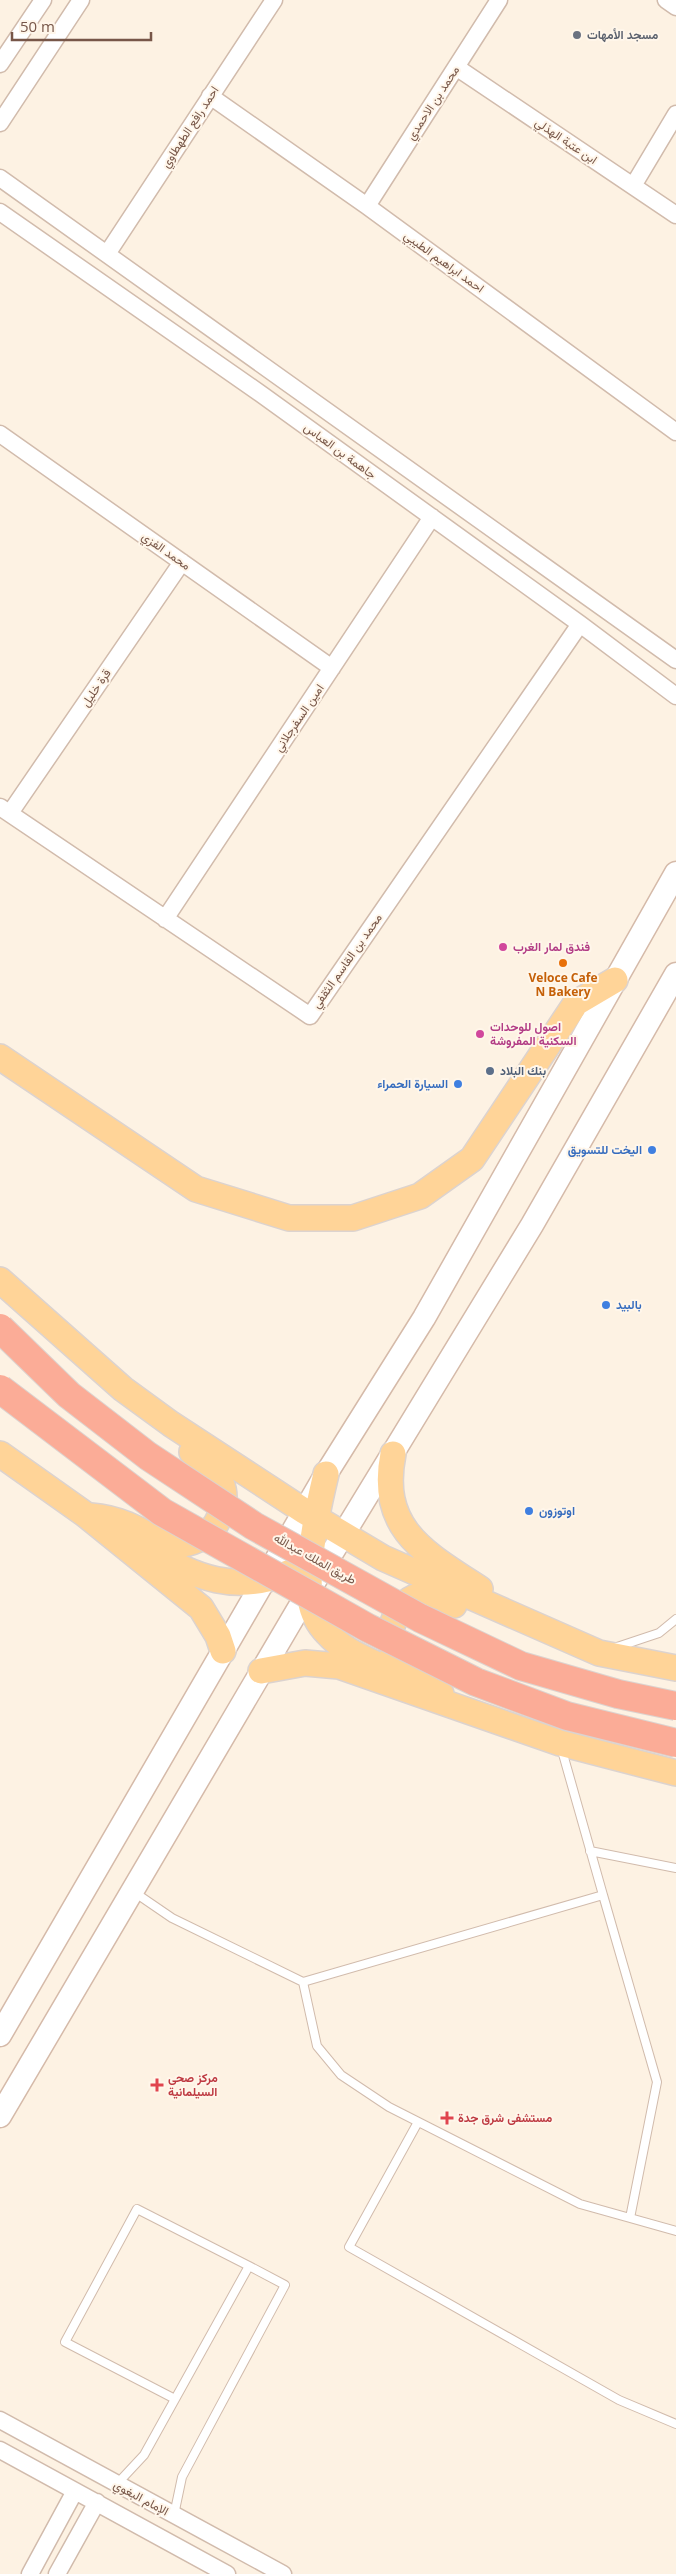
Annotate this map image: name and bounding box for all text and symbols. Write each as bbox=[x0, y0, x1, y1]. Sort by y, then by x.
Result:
scale bar bbox=[12, 10, 151, 42]
text: 50 m bbox=[20, 16, 55, 36]
place label: مسجد الأمهات bbox=[587, 26, 659, 43]
marker: مسجد الأمهات bbox=[571, 29, 583, 41]
street label: محمد بن الاحمدي bbox=[402, 62, 465, 144]
street label: احمد رافع الطهطاوي bbox=[157, 82, 224, 172]
street label: ابن عتبة الهذلي bbox=[531, 113, 601, 169]
street label: احمد ابراهيم الطيبي bbox=[400, 227, 488, 298]
street label: جاهمة بن العباس bbox=[301, 419, 380, 483]
street label: محمد الفزي bbox=[137, 527, 194, 575]
street label: قرة خليل bbox=[77, 665, 115, 710]
street label: امين السفرجلاني bbox=[270, 681, 329, 756]
street label: محمد بن القاسم الثقفي bbox=[307, 910, 387, 1013]
place label: فندق لمار الغرب bbox=[513, 938, 591, 955]
marker: فندق لمار الغرب bbox=[497, 941, 509, 953]
marker: Veloce Cafe N Bakery bbox=[557, 957, 569, 969]
place label: Veloce Cafe N Bakery bbox=[529, 969, 598, 1000]
place label: اصول للوحدات السكنية المفروشة bbox=[490, 1018, 577, 1049]
marker: اصول للوحدات السكنية المفروشة bbox=[474, 1028, 486, 1040]
place label: بنك البلاد bbox=[500, 1062, 546, 1079]
marker: بنك البلاد bbox=[484, 1065, 496, 1077]
place label: السيارة الحمراء bbox=[377, 1075, 448, 1092]
marker: السيارة الحمراء bbox=[452, 1078, 464, 1090]
place label: اليخت للتسويق bbox=[568, 1141, 642, 1158]
marker: اليخت للتسويق bbox=[646, 1144, 658, 1156]
place label: بالبيد bbox=[616, 1296, 642, 1313]
marker: بالبيد bbox=[600, 1299, 612, 1311]
place label: اوتوزون bbox=[539, 1502, 575, 1519]
marker: اوتوزون bbox=[523, 1505, 535, 1517]
street label: طريق الملك عبدالله bbox=[271, 1529, 360, 1588]
place label: مركز صحي السيلمانية bbox=[168, 2069, 218, 2100]
marker: مركز صحي السيلمانية bbox=[150, 2078, 164, 2092]
place label: مستشفى شرق جدة bbox=[458, 2109, 553, 2126]
marker: مستشفى شرق جدة bbox=[440, 2111, 454, 2125]
street label: الإمام البغوي bbox=[110, 2476, 172, 2521]

